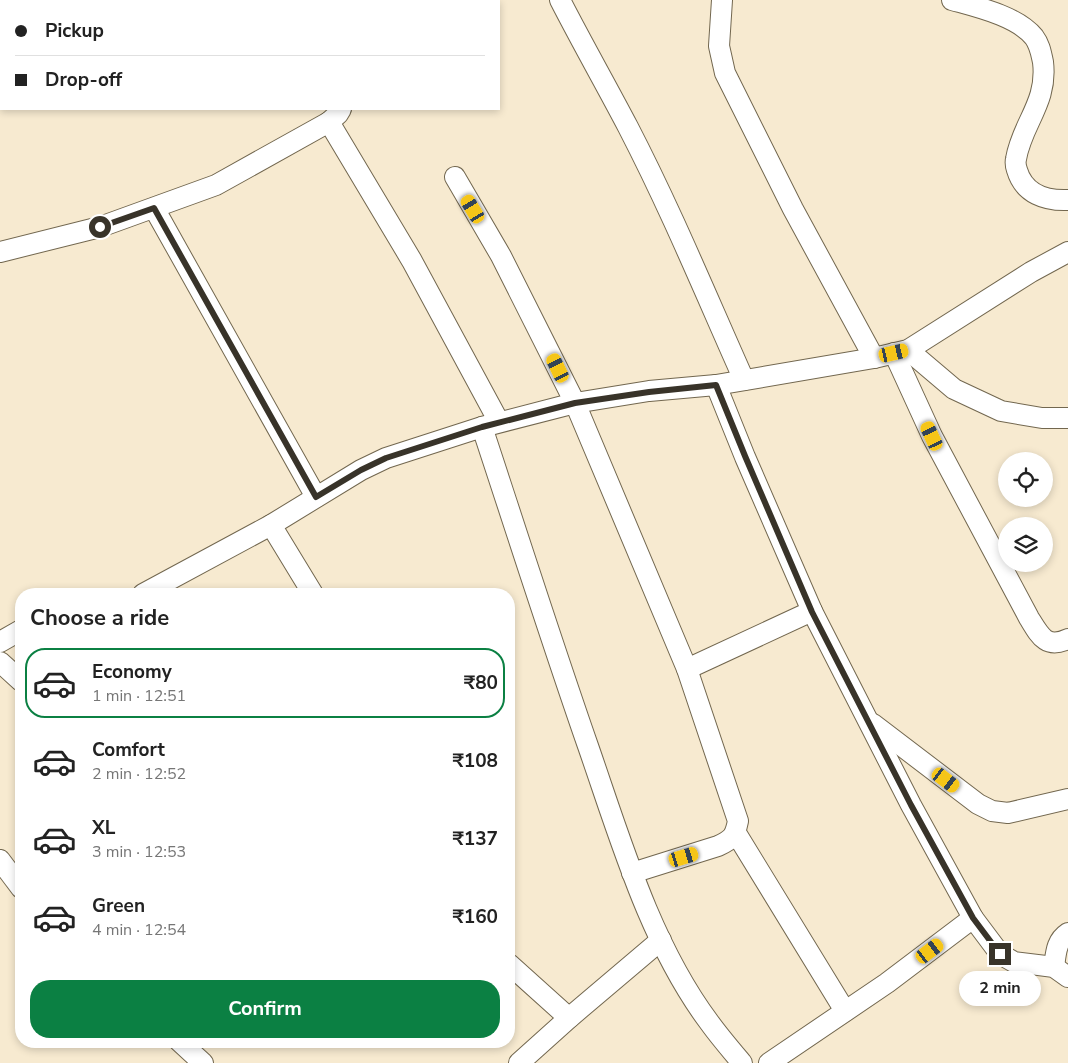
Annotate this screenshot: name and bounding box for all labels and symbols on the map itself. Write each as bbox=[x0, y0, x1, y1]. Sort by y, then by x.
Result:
car bbox=[458, 192, 487, 226]
route start bbox=[89, 216, 111, 238]
car bbox=[877, 342, 910, 364]
car bbox=[544, 351, 571, 385]
car bbox=[918, 419, 945, 453]
car bbox=[929, 765, 962, 795]
car bbox=[667, 845, 700, 869]
car bbox=[913, 936, 946, 966]
route end bbox=[989, 943, 1011, 965]
callout: 2 min bbox=[959, 972, 1041, 1006]

